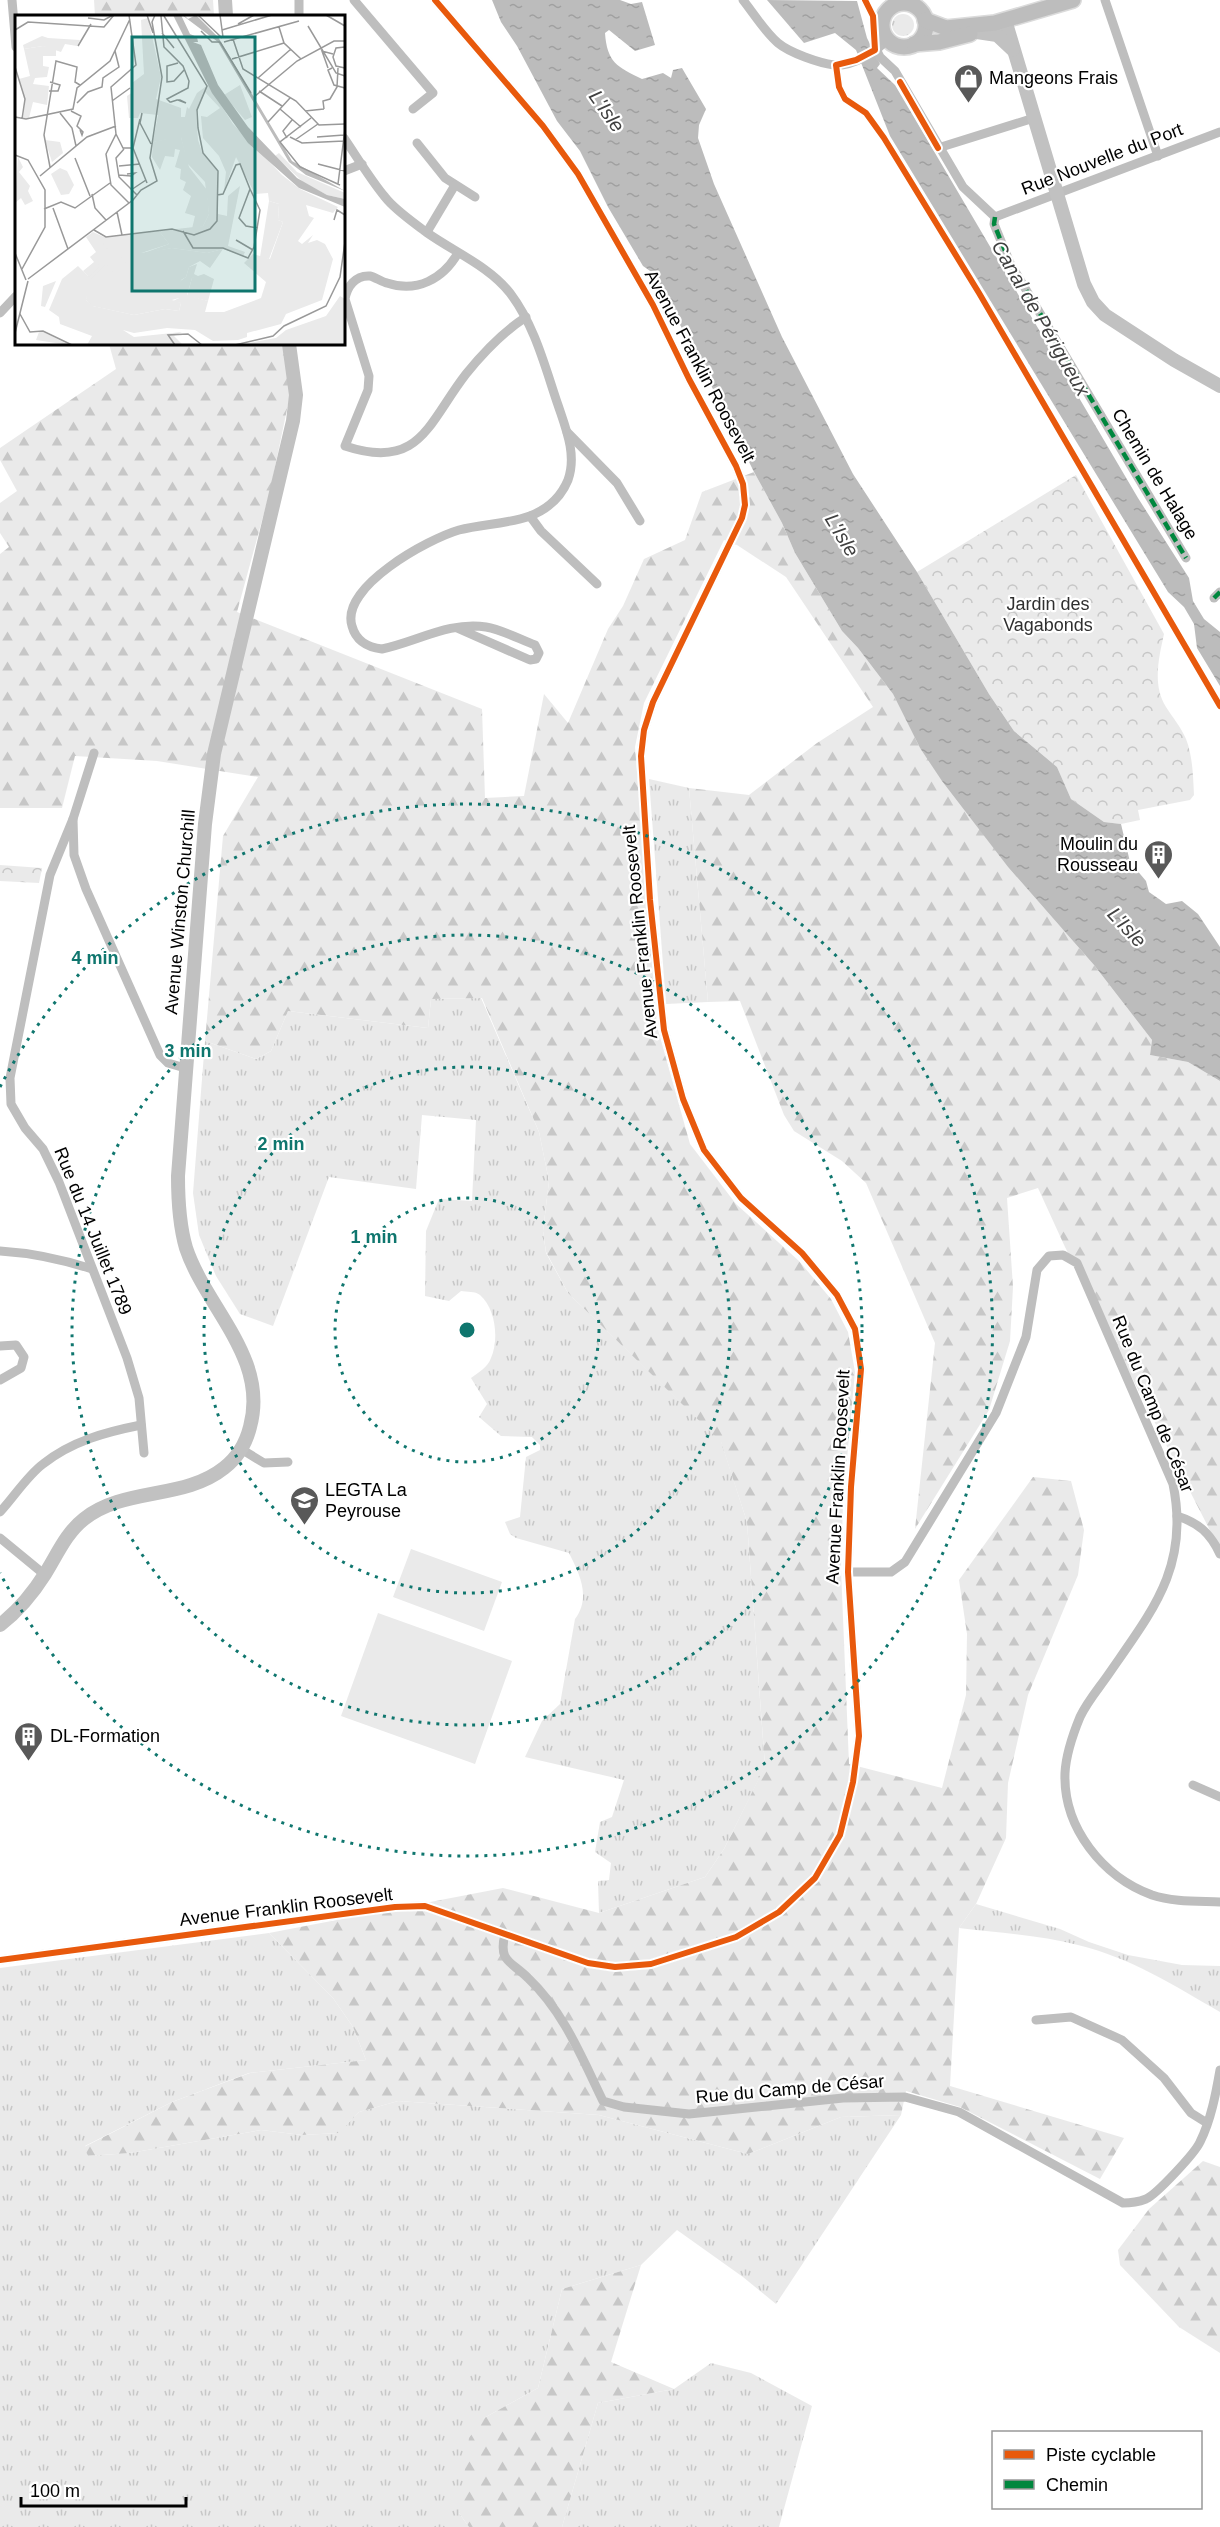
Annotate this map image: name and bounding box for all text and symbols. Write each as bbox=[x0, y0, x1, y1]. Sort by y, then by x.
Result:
inset map bbox=[15, 15, 345, 345]
shop icon: Mangeons Frais bbox=[952, 62, 984, 104]
place label: Mangeons Frais bbox=[989, 68, 1118, 88]
water label: L'Isle bbox=[585, 86, 629, 136]
street label: Rue Nouvelle du Port bbox=[1019, 119, 1185, 199]
water label: Canal de Périgueux bbox=[988, 236, 1095, 400]
street label: Avenue Franklin Roosevelt bbox=[641, 266, 759, 466]
street label: Chemin de Halage bbox=[1108, 405, 1202, 543]
water label: L'Isle bbox=[821, 510, 863, 560]
park label: Jardin des Vagabonds bbox=[1003, 594, 1093, 635]
street label: Avenue Winston Churchill bbox=[161, 809, 199, 1015]
street label: Avenue Franklin Roosevelt bbox=[619, 824, 661, 1040]
place label: Moulin du Rousseau bbox=[1057, 834, 1138, 875]
building icon: Moulin du Rousseau bbox=[1143, 838, 1175, 880]
water label: L'Isle bbox=[1103, 903, 1151, 951]
text: 4 min bbox=[71, 948, 119, 968]
text: 3 min bbox=[164, 1041, 212, 1061]
text: 2 min bbox=[257, 1134, 305, 1154]
street label: Rue du 14 Juillet 1789 bbox=[50, 1144, 136, 1318]
text: 1 min bbox=[350, 1227, 398, 1247]
street label: Rue du Camp de César bbox=[1108, 1313, 1198, 1495]
centre of rings bbox=[457, 1320, 477, 1340]
street label: Avenue Franklin Roosevelt bbox=[822, 1369, 854, 1585]
place label: LEGTA La Peyrouse bbox=[325, 1480, 408, 1521]
school or university icon: LEGTA La Peyrouse bbox=[288, 1484, 320, 1526]
building icon: DL-Formation bbox=[13, 1720, 45, 1762]
place label: DL-Formation bbox=[50, 1726, 160, 1746]
street label: Avenue Franklin Roosevelt bbox=[178, 1884, 394, 1930]
street label: Rue du Camp de César bbox=[695, 2071, 885, 2107]
legend bbox=[992, 2431, 1202, 2509]
text: Piste cyclable bbox=[1046, 2445, 1156, 2465]
scale bar bbox=[21, 2470, 186, 2508]
text: Chemin bbox=[1046, 2475, 1108, 2495]
text: 100 m bbox=[30, 2481, 80, 2501]

